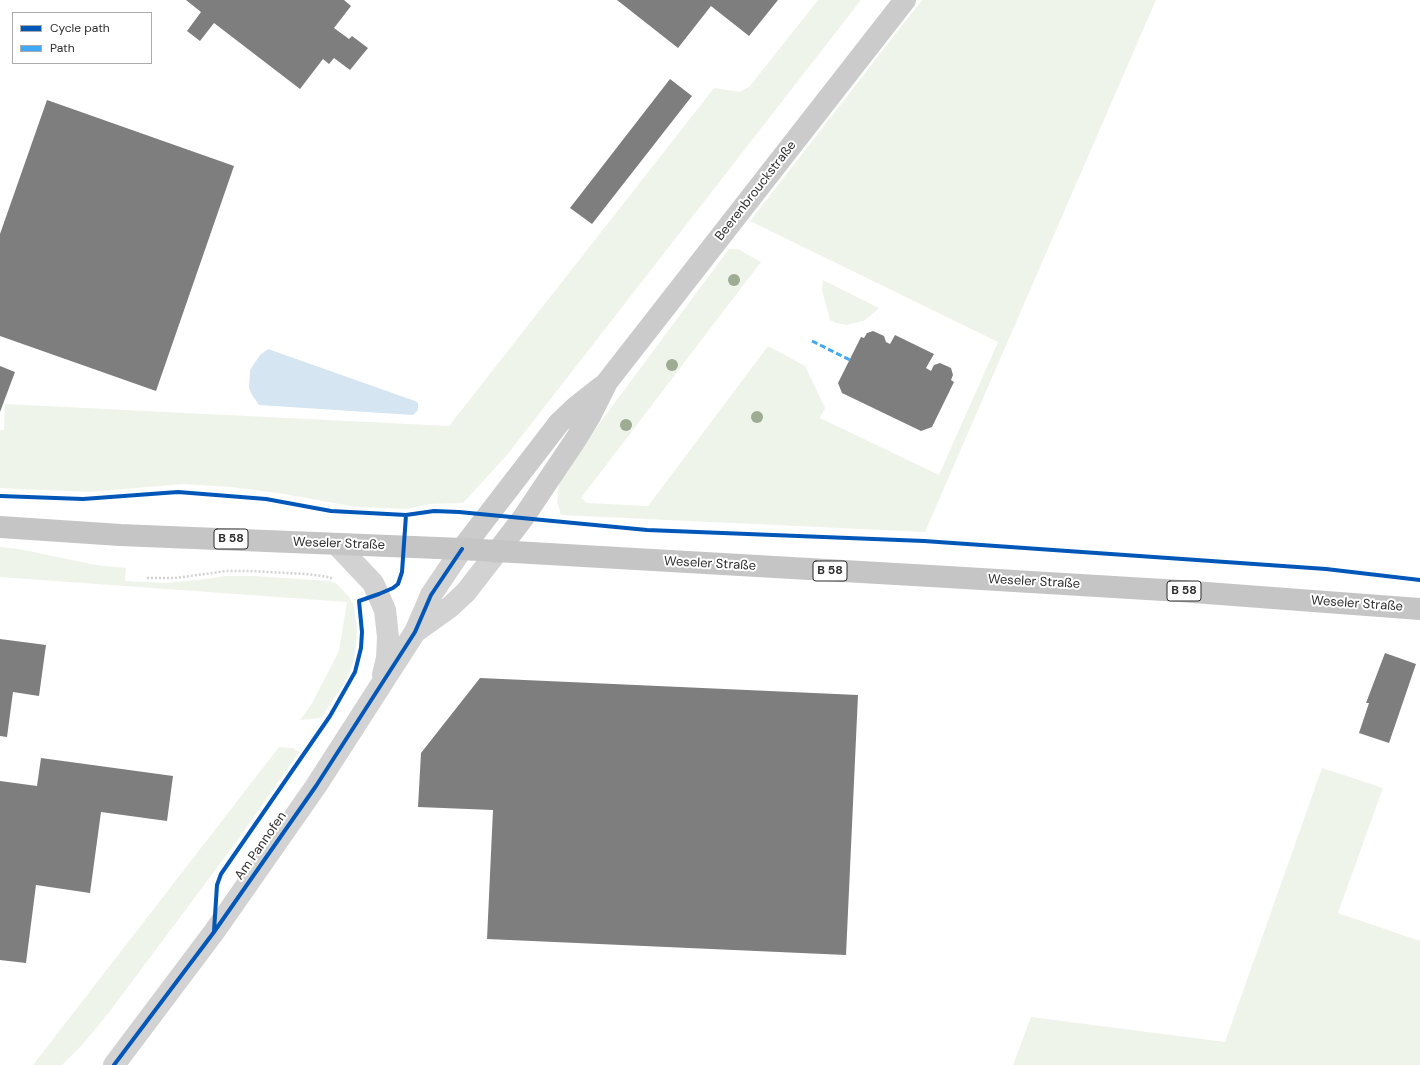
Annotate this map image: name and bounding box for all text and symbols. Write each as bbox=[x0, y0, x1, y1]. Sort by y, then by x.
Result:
legend bbox=[12, 12, 152, 64]
text: Cycle path bbox=[50, 20, 110, 36]
text: Path bbox=[50, 40, 75, 56]
street label: Beerenbrouckstraße bbox=[712, 138, 800, 244]
road number: B 58 bbox=[214, 529, 248, 549]
street label: Weseler Straße bbox=[293, 535, 385, 553]
street label: Weseler Straße bbox=[664, 554, 756, 574]
road number: B 58 bbox=[813, 561, 847, 581]
street label: Weseler Straße bbox=[988, 572, 1080, 592]
road number: B 58 bbox=[1167, 581, 1201, 601]
street label: Weseler Straße bbox=[1311, 593, 1403, 615]
street label: Am Pannofen bbox=[232, 809, 290, 883]

